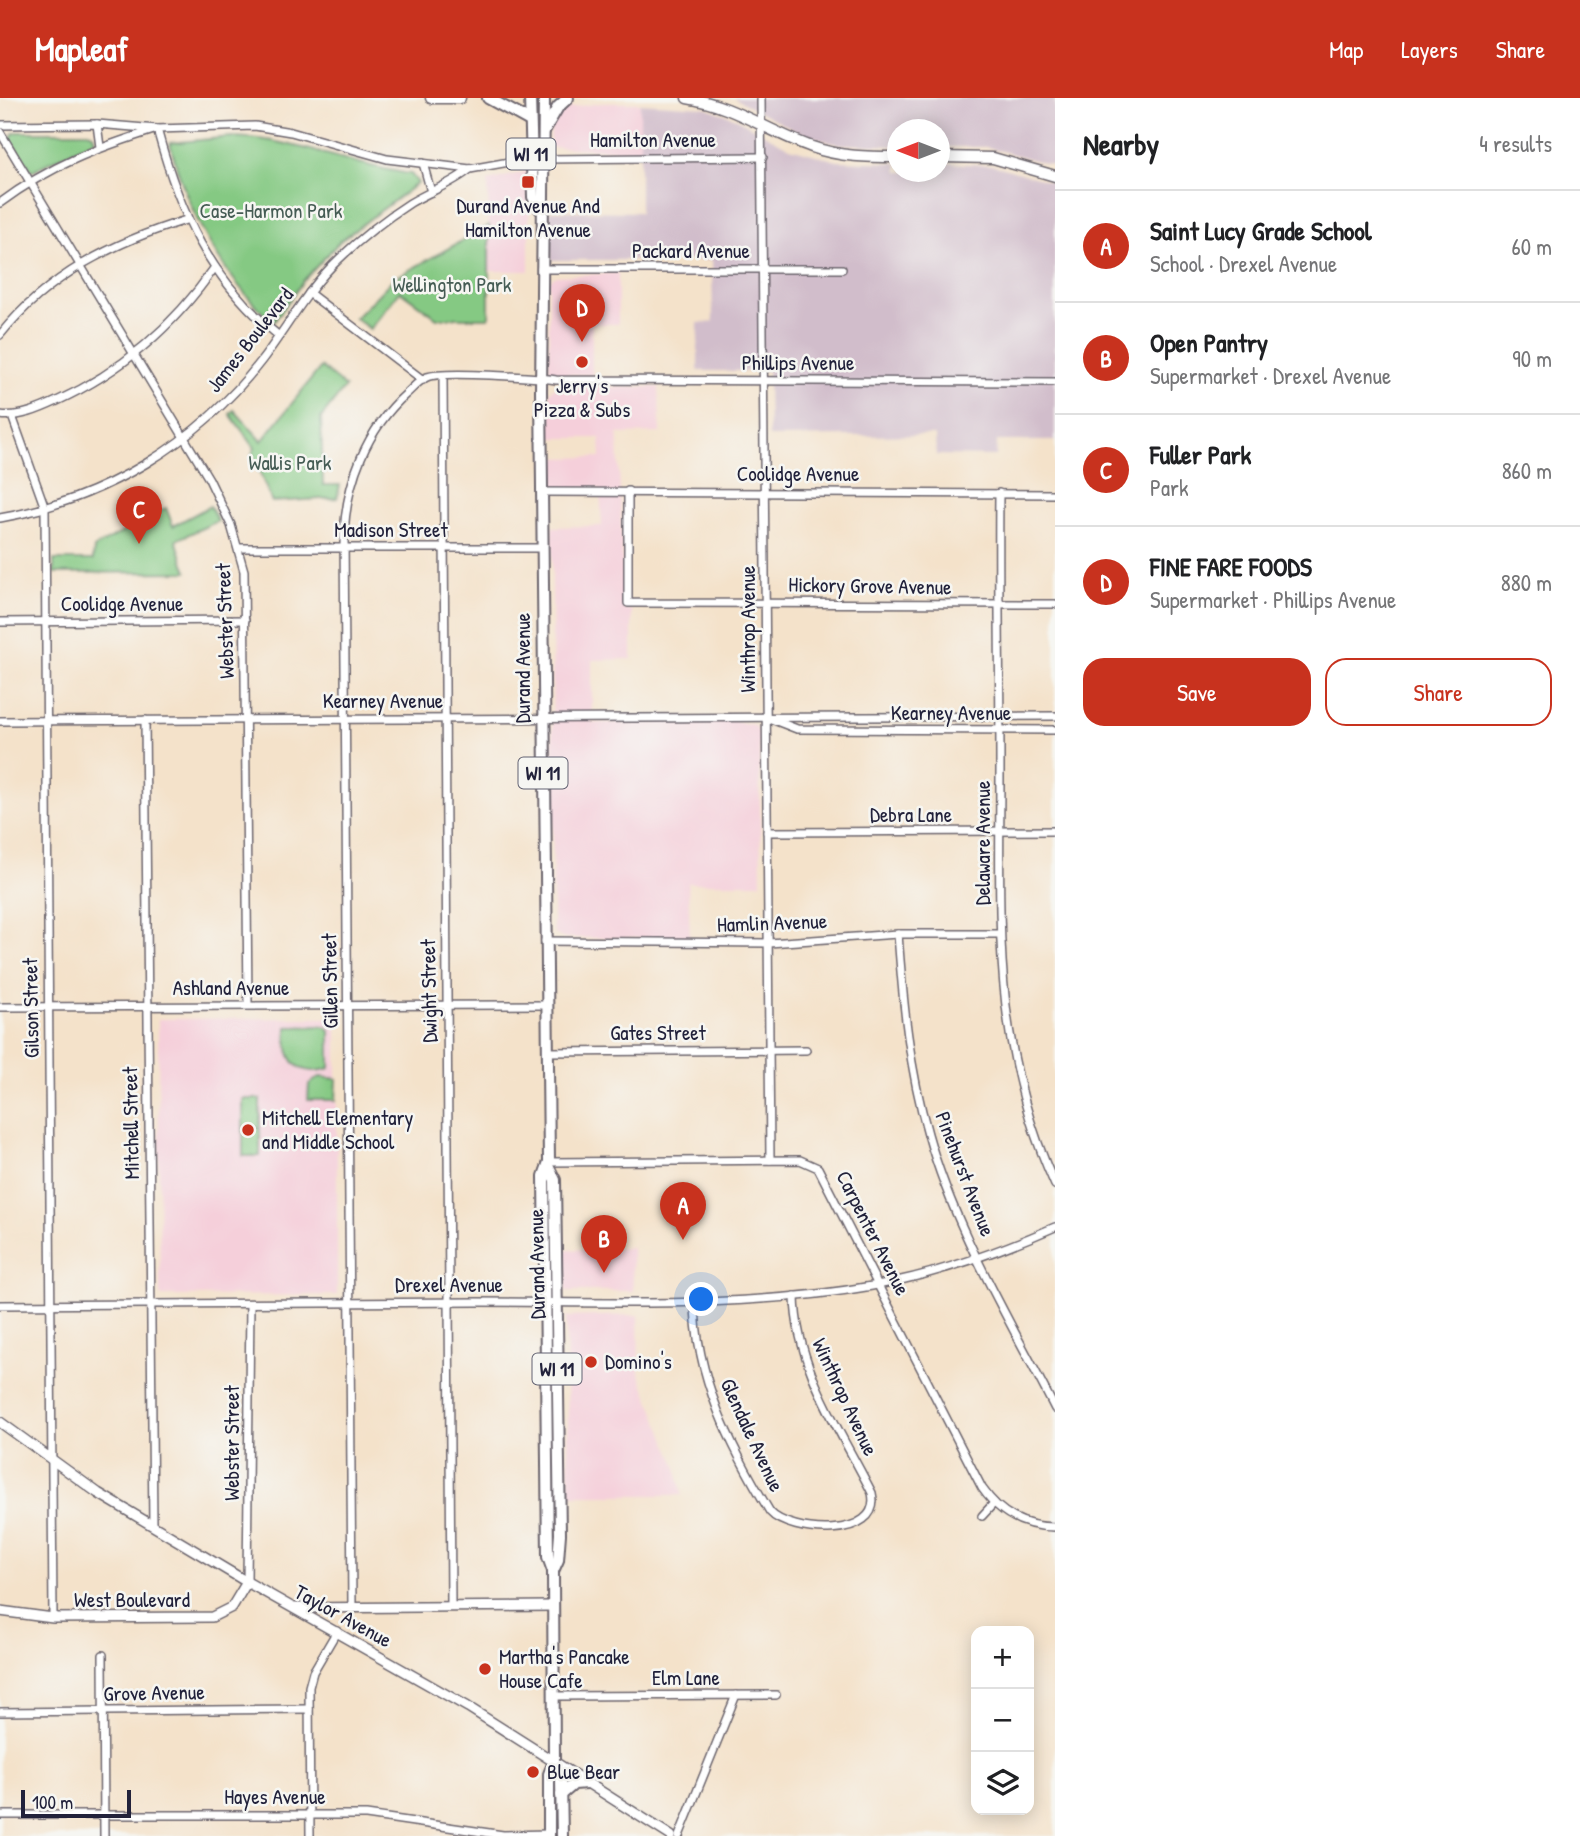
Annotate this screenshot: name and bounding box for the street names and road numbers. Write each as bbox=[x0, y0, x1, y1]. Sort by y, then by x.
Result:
street label: Hamilton Avenue bbox=[590, 125, 716, 154]
road number: WI 11 bbox=[506, 138, 556, 170]
street label: Packard Avenue bbox=[632, 236, 750, 265]
street label: James Boulevard bbox=[199, 281, 300, 398]
street label: Phillips Avenue bbox=[742, 348, 854, 377]
street label: Coolidge Avenue bbox=[737, 459, 859, 488]
street label: Madison Street bbox=[334, 515, 448, 544]
street label: Webster Street bbox=[208, 562, 241, 679]
street label: Winthrop Avenue bbox=[733, 566, 762, 692]
street label: Hickory Grove Avenue bbox=[788, 570, 952, 601]
street label: Coolidge Avenue bbox=[61, 589, 183, 618]
street label: Durand Avenue bbox=[508, 613, 537, 723]
street label: Kearney Avenue bbox=[323, 686, 443, 715]
street label: Kearney Avenue bbox=[891, 698, 1011, 727]
road number: WI 11 bbox=[518, 758, 568, 788]
street label: Delaware Avenue bbox=[968, 781, 997, 905]
street label: Debra Lane bbox=[870, 800, 952, 829]
street label: Hamlin Avenue bbox=[716, 906, 828, 939]
street label: Gillen Street bbox=[314, 932, 345, 1029]
street label: Dwight Street bbox=[413, 938, 444, 1043]
street label: Gilson Street bbox=[15, 957, 46, 1058]
street label: Ashland Avenue bbox=[173, 973, 289, 1002]
street label: Gates Street bbox=[610, 1018, 707, 1047]
street label: Mitchell Street bbox=[115, 1066, 146, 1180]
street label: Pinehurst Avenue bbox=[928, 1107, 1003, 1240]
street label: Carpenter Avenue bbox=[830, 1165, 917, 1300]
street label: Durand Avenue bbox=[521, 1209, 552, 1319]
street label: Drexel Avenue bbox=[395, 1270, 503, 1299]
street label: Winthrop Avenue bbox=[806, 1333, 885, 1460]
road number: WI 11 bbox=[532, 1354, 582, 1385]
street label: Glendale Avenue bbox=[714, 1373, 791, 1496]
street label: Webster Street bbox=[217, 1385, 246, 1501]
street label: Taylor Avenue bbox=[289, 1577, 397, 1654]
street label: West Boulevard bbox=[74, 1585, 190, 1614]
street label: Elm Lane bbox=[652, 1663, 720, 1692]
street label: Grove Avenue bbox=[103, 1677, 205, 1708]
street label: Hayes Avenue bbox=[224, 1782, 326, 1811]

